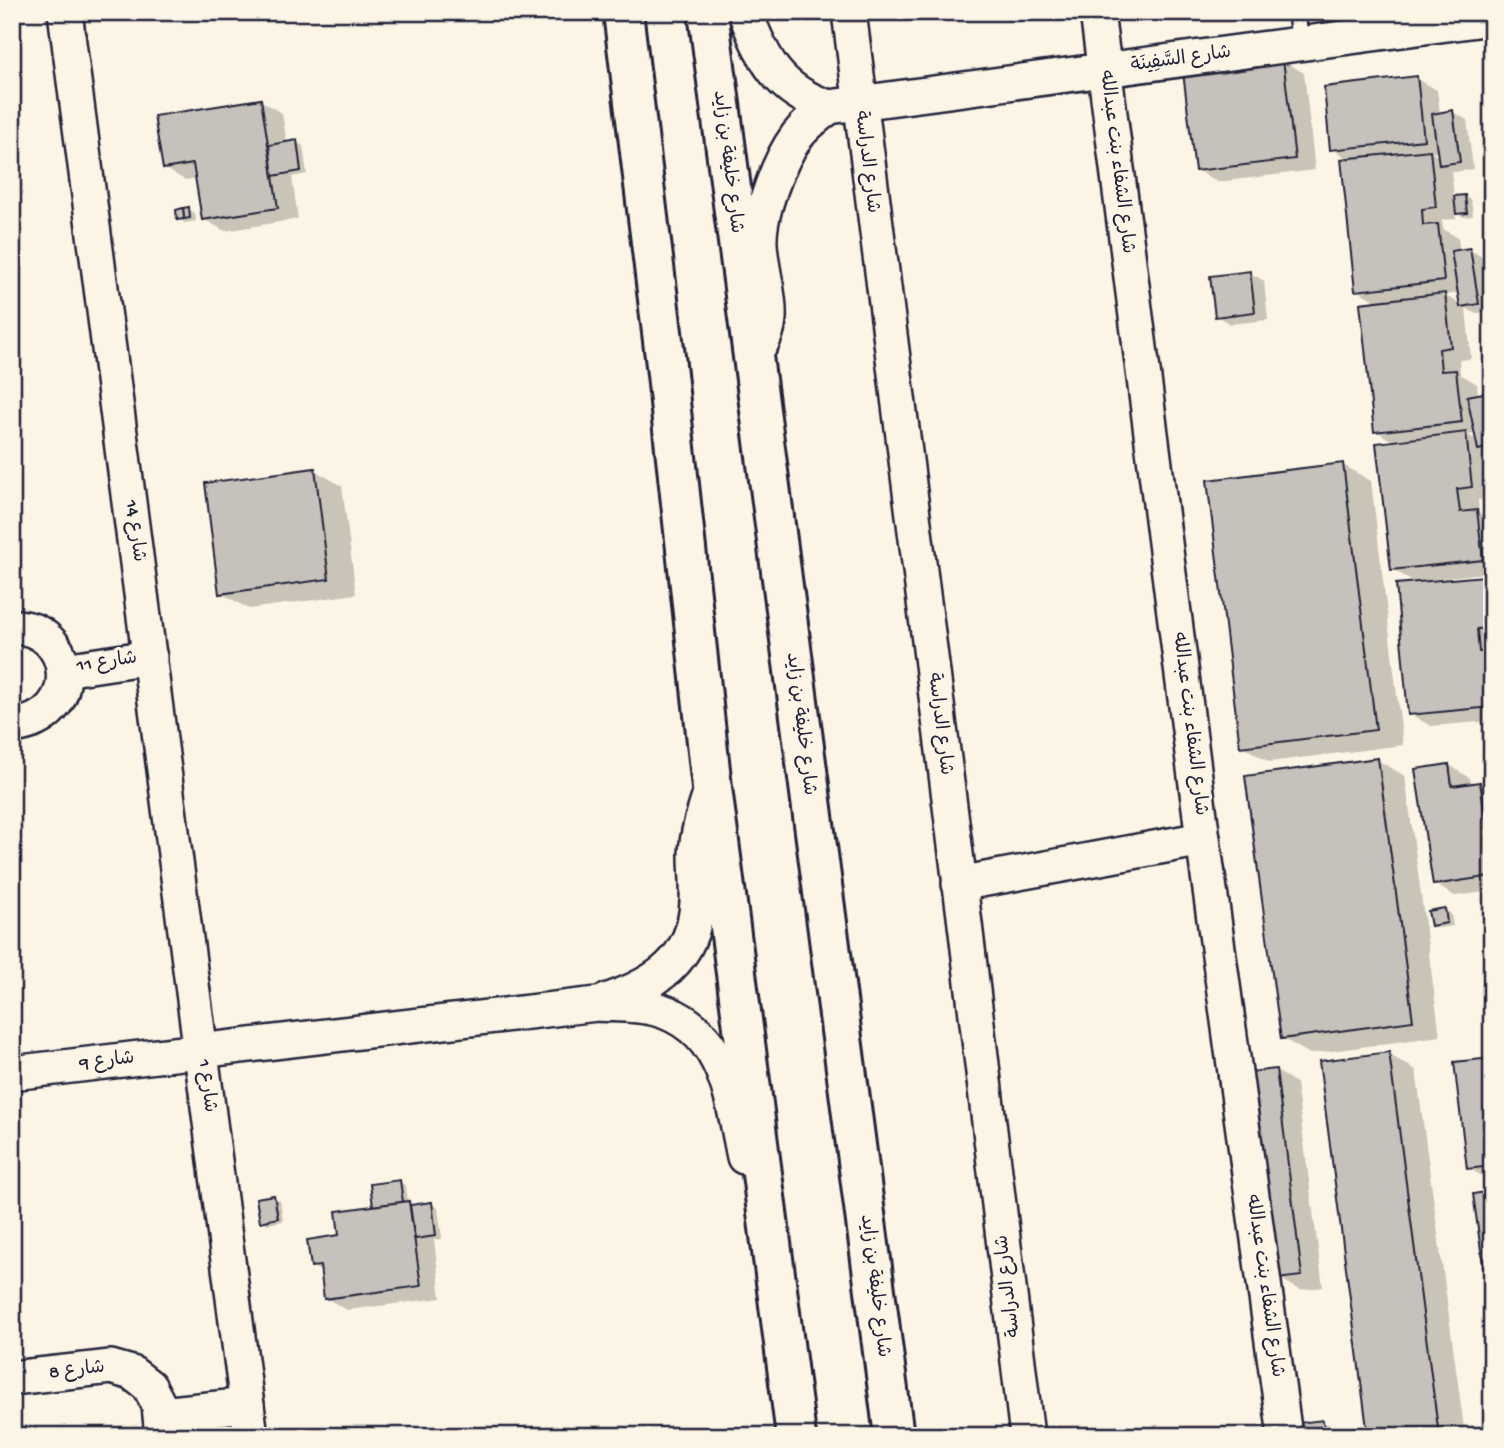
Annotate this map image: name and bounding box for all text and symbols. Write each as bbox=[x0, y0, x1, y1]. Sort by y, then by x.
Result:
street label: شارع السَّفِينَة bbox=[1129, 40, 1233, 78]
street label: شارع الشفاء بنت عبدالله bbox=[1093, 69, 1139, 255]
street label: شارع خليفة بن زايد bbox=[707, 89, 747, 235]
street label: شارع الدراسة bbox=[848, 110, 884, 214]
street label: شارع 14 bbox=[118, 498, 150, 563]
street label: شارع الشفاء بنت عبدالله bbox=[1166, 631, 1212, 817]
street label: شارع 11 bbox=[74, 647, 139, 679]
street label: شارع خليفة بن زايد bbox=[780, 651, 820, 797]
street label: شارع الدراسة bbox=[921, 672, 957, 776]
street label: شارع 9 bbox=[77, 1047, 136, 1077]
street label: شارع 1 bbox=[191, 1057, 221, 1114]
street label: شارع الشفاء بنت عبدالله bbox=[1240, 1193, 1288, 1379]
street label: شارع خليفة بن زايد bbox=[854, 1213, 894, 1359]
street label: شارع الدراسة bbox=[991, 1234, 1027, 1338]
street label: شارع 8 bbox=[48, 1357, 106, 1385]

